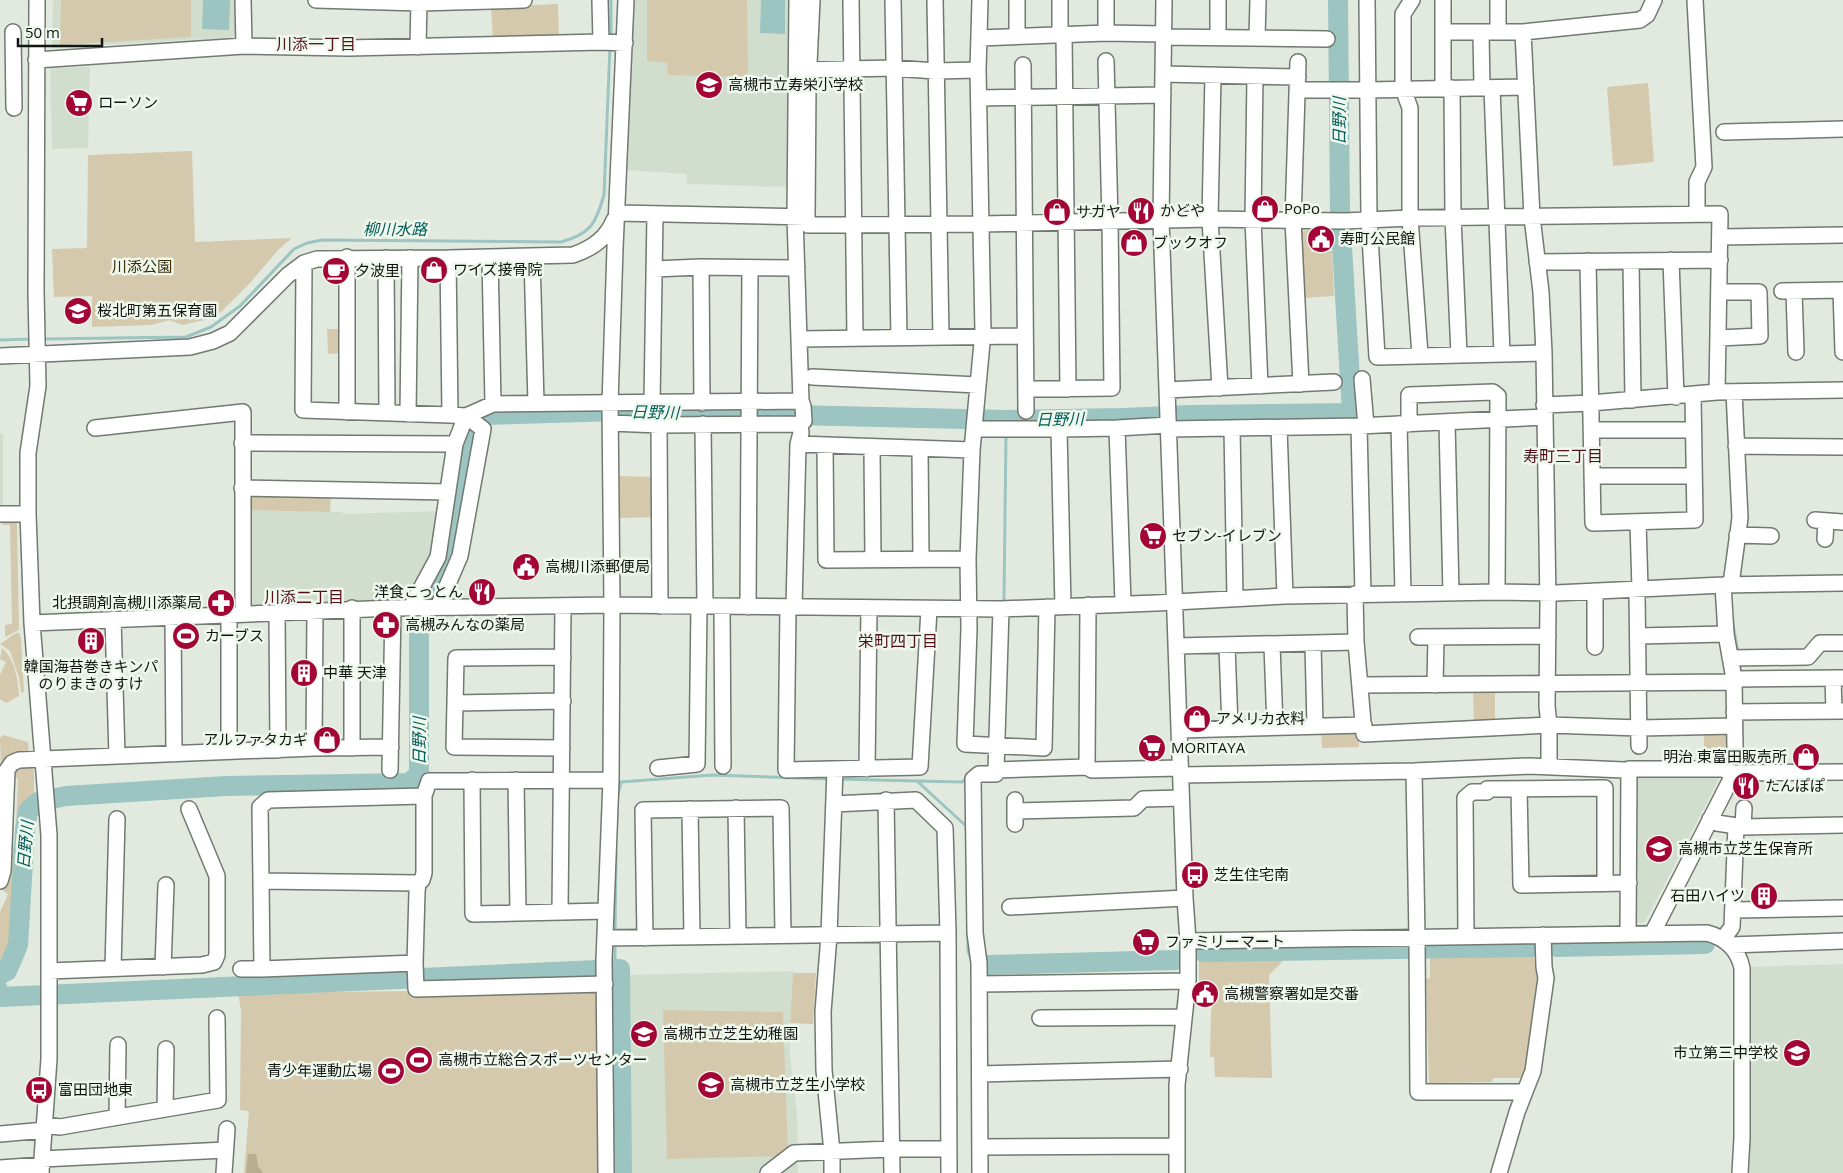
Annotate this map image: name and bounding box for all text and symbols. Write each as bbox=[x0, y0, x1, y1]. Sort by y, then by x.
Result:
scale bar bbox=[18, 15, 101, 47]
text: 50 m bbox=[25, 22, 60, 42]
district label: 川添一丁目 bbox=[276, 33, 356, 55]
school or university icon: 高槻市立寿栄小学校 bbox=[694, 70, 724, 100]
place label: 高槻市立寿栄小学校 bbox=[728, 74, 863, 94]
supermarket icon: ローソン bbox=[64, 88, 94, 118]
place label: ローソン bbox=[98, 92, 158, 112]
water label: 日野川 bbox=[1328, 95, 1350, 145]
shop icon: PoPo bbox=[1250, 194, 1280, 224]
restaurant icon: かどや bbox=[1126, 196, 1156, 226]
shop icon: サガヤ bbox=[1042, 197, 1072, 227]
place label: PoPo bbox=[1284, 198, 1320, 218]
place label: かどや bbox=[1160, 200, 1205, 220]
place label: サガヤ bbox=[1076, 201, 1121, 221]
water label: 柳川水路 bbox=[363, 218, 429, 240]
public building icon: 寿町公民館 bbox=[1306, 224, 1336, 254]
shop icon: ブックオフ bbox=[1119, 228, 1149, 258]
place label: 寿町公民館 bbox=[1340, 228, 1415, 248]
place label: ブックオフ bbox=[1153, 232, 1228, 252]
shop icon: ワイズ接骨院 bbox=[419, 255, 449, 285]
park label: 川添公園 bbox=[112, 256, 172, 276]
cafe icon: 夕波里 bbox=[321, 256, 351, 286]
place label: ワイズ接骨院 bbox=[453, 259, 543, 279]
place label: 夕波里 bbox=[355, 260, 400, 280]
school or university icon: 桜北町第五保育園 bbox=[63, 296, 93, 326]
place label: 桜北町第五保育園 bbox=[97, 300, 217, 320]
water label: 日野川 bbox=[631, 401, 681, 423]
water label: 日野川 bbox=[1036, 408, 1086, 430]
district label: 寿町三丁目 bbox=[1523, 445, 1603, 467]
supermarket icon: セブン-イレブン bbox=[1138, 521, 1168, 551]
place label: セブン-イレブン bbox=[1172, 525, 1282, 545]
public building icon: 高槻川添郵便局 bbox=[511, 552, 541, 582]
place label: 高槻川添郵便局 bbox=[545, 556, 650, 576]
restaurant icon: 洋食こっとん bbox=[467, 577, 497, 607]
place label: 洋食こっとん bbox=[374, 581, 463, 601]
district label: 川添二丁目 bbox=[264, 586, 344, 608]
pharmacy icon: 北摂調剤高槻川添薬局 bbox=[206, 588, 236, 618]
place label: 北摂調剤高槻川添薬局 bbox=[52, 592, 202, 612]
pharmacy icon: 高槻みんなの薬局 bbox=[371, 610, 401, 640]
place label: 高槻みんなの薬局 bbox=[405, 614, 525, 634]
sports icon: カーブス bbox=[171, 621, 201, 651]
place label: カーブス bbox=[205, 625, 264, 645]
building icon: 韓国海苔巻きキンパ のりまきのすけ bbox=[76, 626, 106, 656]
district label: 栄町四丁目 bbox=[858, 630, 938, 652]
place label: 韓国海苔巻きキンパ のりまきのすけ bbox=[24, 656, 158, 693]
building icon: 中華 天津 bbox=[289, 658, 319, 688]
place label: 中華 天津 bbox=[323, 662, 387, 682]
shop icon: アメリカ衣料 bbox=[1182, 704, 1212, 734]
place label: アメリカ衣料 bbox=[1216, 708, 1305, 728]
water label: 日野川 bbox=[408, 715, 430, 765]
shop icon: アルファタカギ bbox=[312, 725, 342, 755]
place label: アルファタカギ bbox=[203, 729, 308, 749]
supermarket icon: MORITAYA bbox=[1137, 733, 1167, 763]
place label: MORITAYA bbox=[1171, 737, 1246, 757]
shop icon: 明治 東富田販売所 bbox=[1791, 742, 1821, 772]
place label: 明治 東富田販売所 bbox=[1663, 746, 1787, 766]
restaurant icon: たんぽぽ bbox=[1731, 771, 1761, 801]
place label: たんぽぽ bbox=[1765, 775, 1825, 795]
water label: 日野川 bbox=[12, 818, 38, 870]
school or university icon: 高槻市立芝生保育所 bbox=[1644, 834, 1674, 864]
place label: 高槻市立芝生保育所 bbox=[1678, 838, 1813, 858]
bus stop icon: 芝生住宅南 bbox=[1180, 860, 1210, 890]
place label: 芝生住宅南 bbox=[1214, 864, 1289, 884]
building icon: 石田ハイツ bbox=[1749, 881, 1779, 911]
place label: 石田ハイツ bbox=[1670, 885, 1745, 905]
supermarket icon: ファミリーマート bbox=[1131, 927, 1161, 957]
place label: ファミリーマート bbox=[1165, 931, 1285, 951]
public building icon: 高槻警察署如是交番 bbox=[1190, 979, 1220, 1009]
place label: 高槻警察署如是交番 bbox=[1224, 983, 1359, 1003]
school or university icon: 高槻市立芝生幼稚園 bbox=[629, 1019, 659, 1049]
place label: 高槻市立芝生幼稚園 bbox=[663, 1023, 798, 1043]
school or university icon: 市立第三中学校 bbox=[1782, 1038, 1812, 1068]
place label: 市立第三中学校 bbox=[1673, 1042, 1778, 1062]
sports icon: 高槻市立総合スポーツセンター bbox=[404, 1045, 434, 1075]
place label: 高槻市立総合スポーツセンター bbox=[438, 1049, 648, 1069]
sports icon: 青少年運動広場 bbox=[376, 1056, 406, 1086]
place label: 青少年運動広場 bbox=[267, 1060, 372, 1080]
school or university icon: 高槻市立芝生小学校 bbox=[696, 1070, 726, 1100]
place label: 高槻市立芝生小学校 bbox=[730, 1074, 865, 1094]
bus stop icon: 富田団地東 bbox=[24, 1075, 54, 1105]
place label: 富田団地東 bbox=[58, 1079, 133, 1099]

